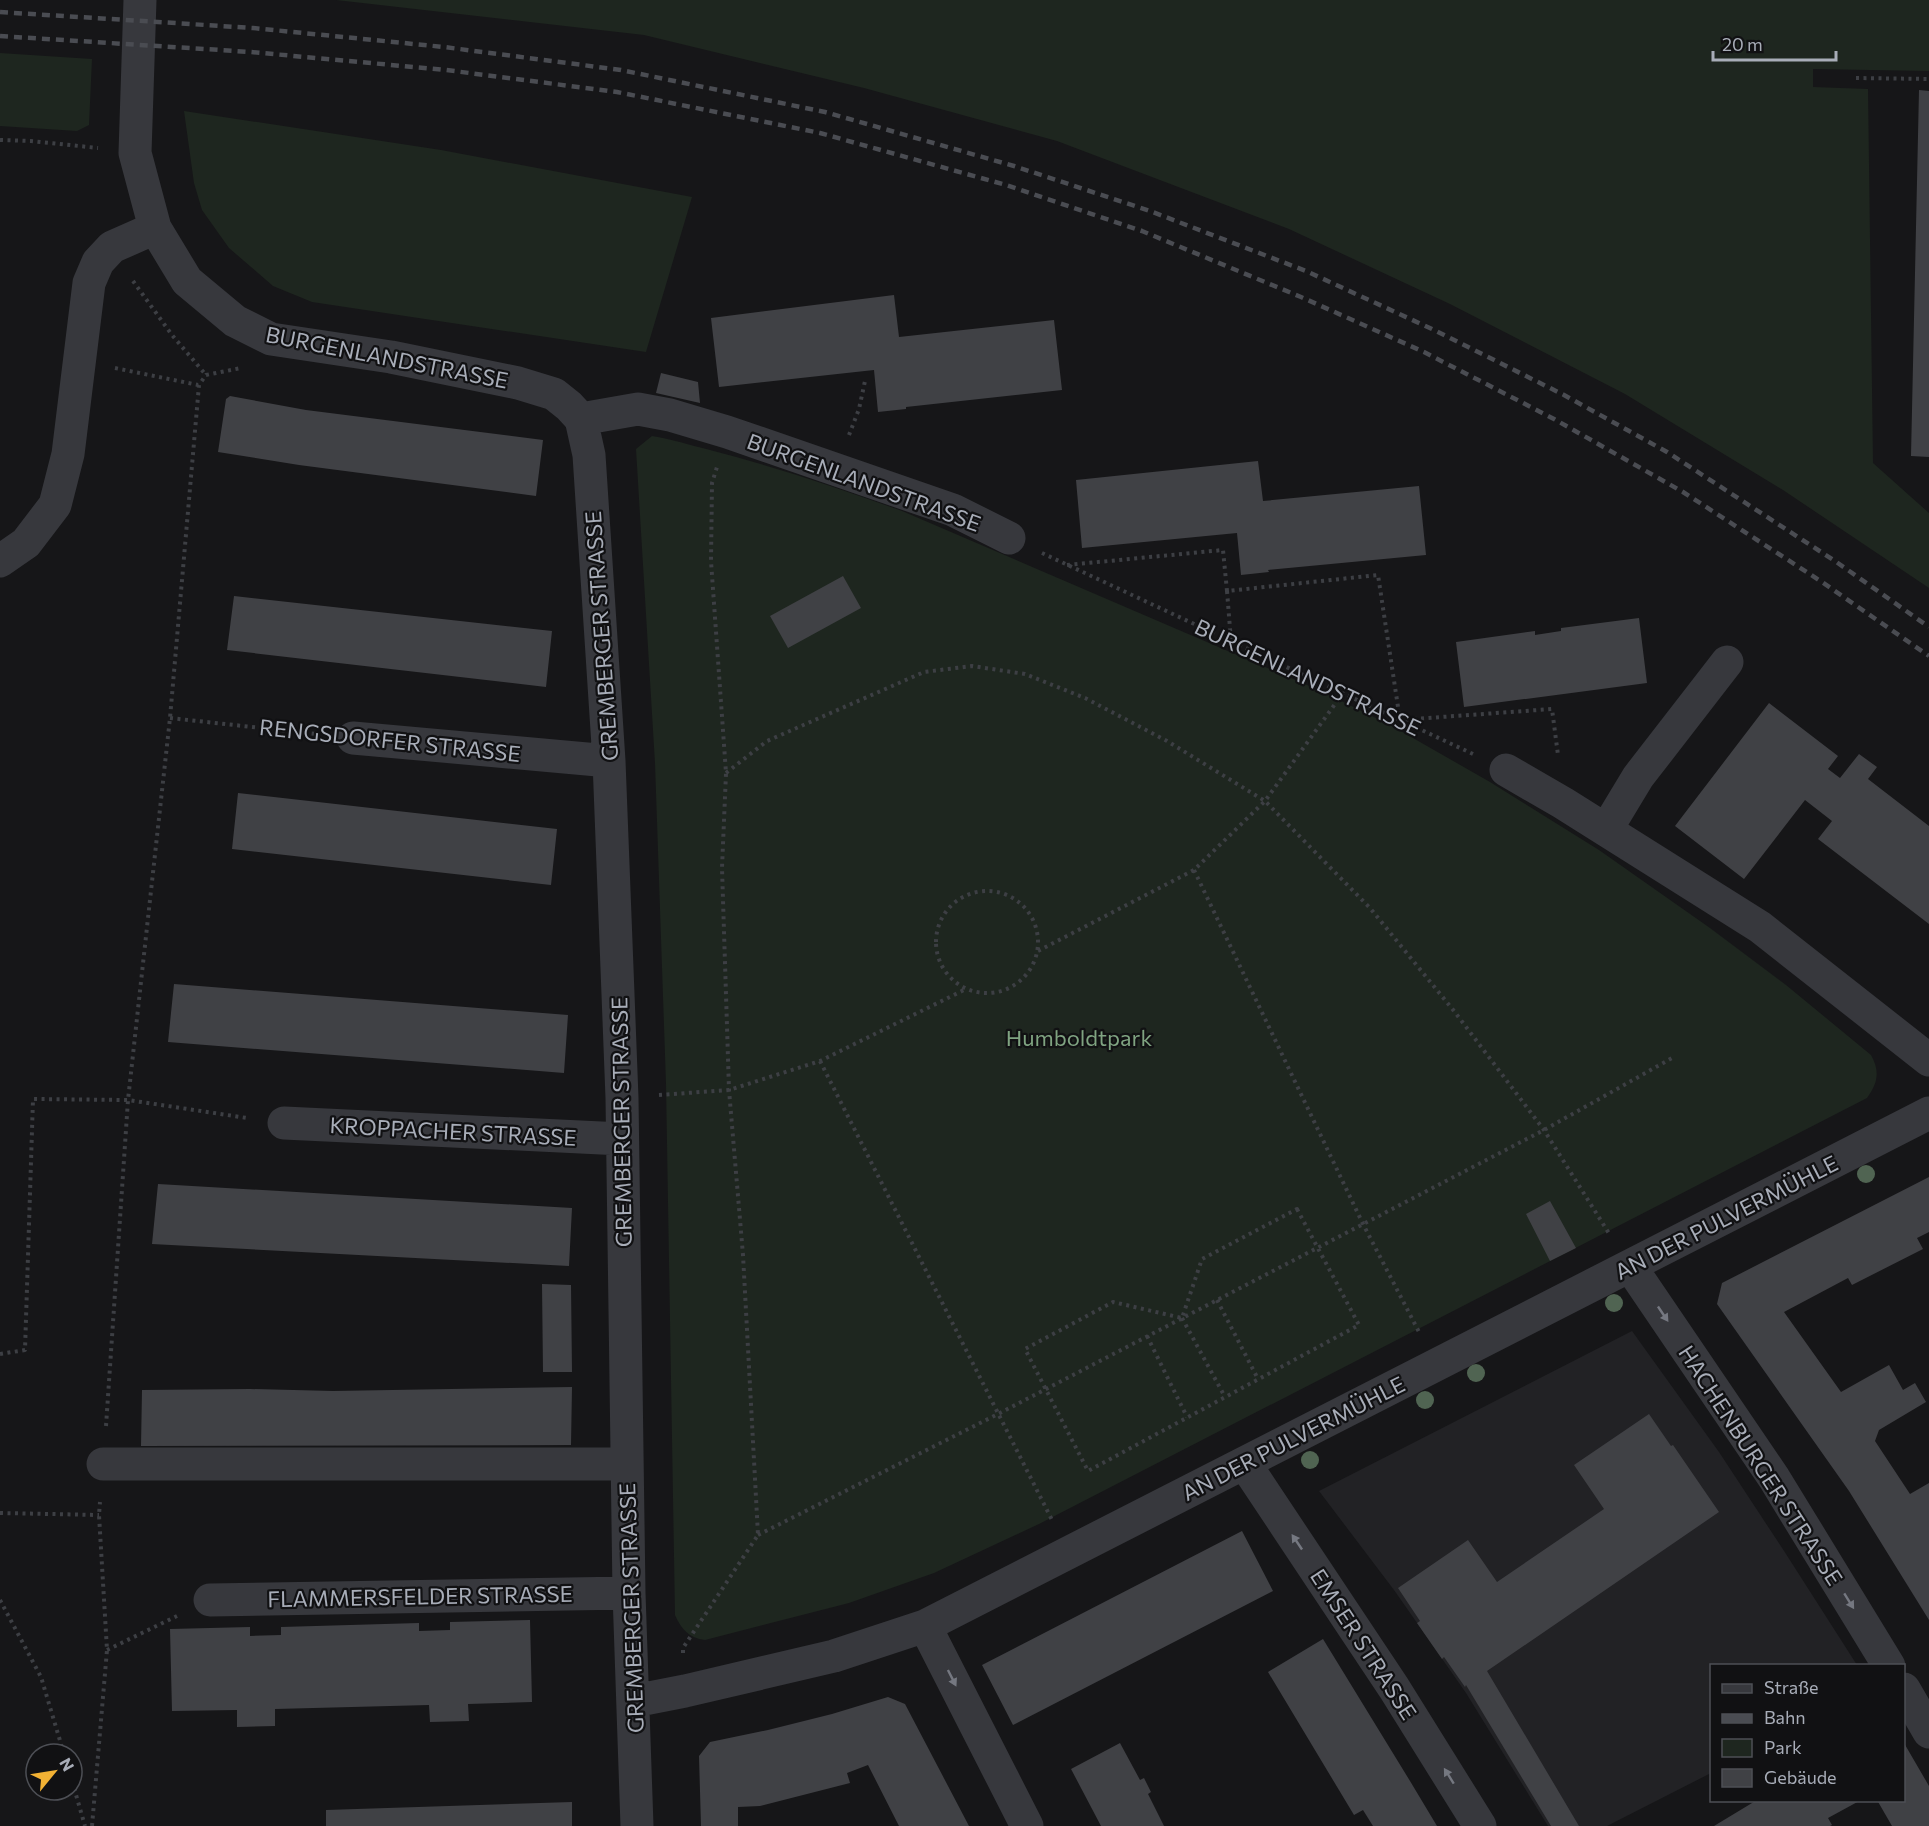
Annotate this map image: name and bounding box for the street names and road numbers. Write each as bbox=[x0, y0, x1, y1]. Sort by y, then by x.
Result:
street label: BURGENLANDSTRASSE bbox=[263, 320, 511, 394]
street label: BURGENLANDSTRASSE bbox=[744, 427, 984, 537]
street label: GREMBERGER STRASSE bbox=[579, 510, 623, 762]
street label: BURGENLANDSTRASSE bbox=[1191, 613, 1425, 741]
street label: RENGSDORFER STRASSE bbox=[258, 713, 522, 767]
street label: GREMBERGER STRASSE bbox=[605, 997, 637, 1247]
street label: KROPPACHER STRASSE bbox=[329, 1111, 577, 1151]
street label: AN DER PULVERMÜHLE bbox=[1610, 1149, 1842, 1285]
street label: HACHENBURGER STRASSE bbox=[1673, 1340, 1849, 1590]
street label: AN DER PULVERMÜHLE bbox=[1177, 1370, 1409, 1506]
street label: GREMBERGER STRASSE bbox=[613, 1482, 649, 1734]
street label: EMSER STRASSE bbox=[1305, 1563, 1423, 1725]
street label: FLAMMERSFELDER STRASSE bbox=[267, 1580, 573, 1612]

